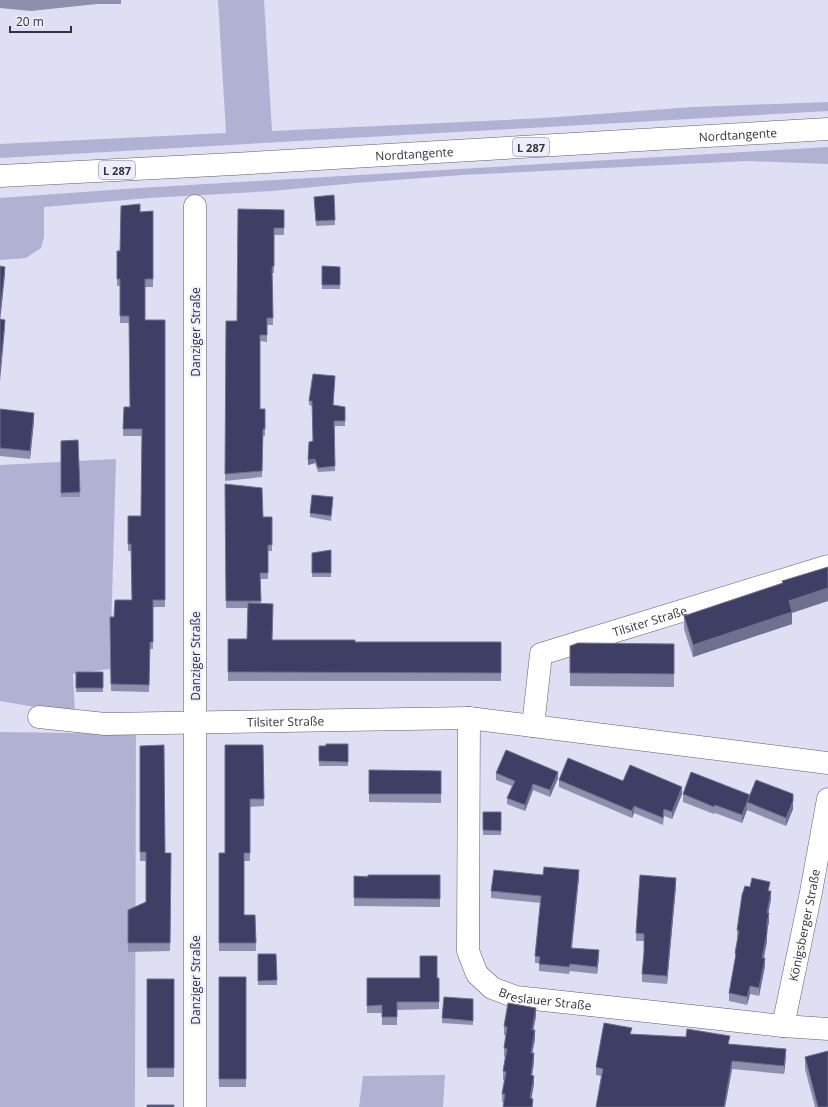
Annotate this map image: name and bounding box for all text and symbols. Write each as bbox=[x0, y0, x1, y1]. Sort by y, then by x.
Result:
scale bar bbox=[10, 8, 71, 34]
text: 20 m bbox=[16, 13, 44, 30]
street label: Nordtangente bbox=[698, 124, 778, 145]
road number: L 287 bbox=[513, 138, 549, 156]
street label: Nordtangente bbox=[375, 143, 454, 164]
road number: L 287 bbox=[99, 161, 135, 179]
street label: Danziger Straße bbox=[187, 287, 204, 377]
street label: Tilsiter Straße bbox=[610, 601, 689, 640]
street label: Danziger Straße bbox=[187, 611, 204, 701]
street label: Tilsiter Straße bbox=[247, 712, 325, 730]
street label: Königsberger Straße bbox=[784, 867, 824, 983]
street label: Danziger Straße bbox=[187, 935, 204, 1025]
street label: Breslauer Straße bbox=[496, 983, 593, 1014]

